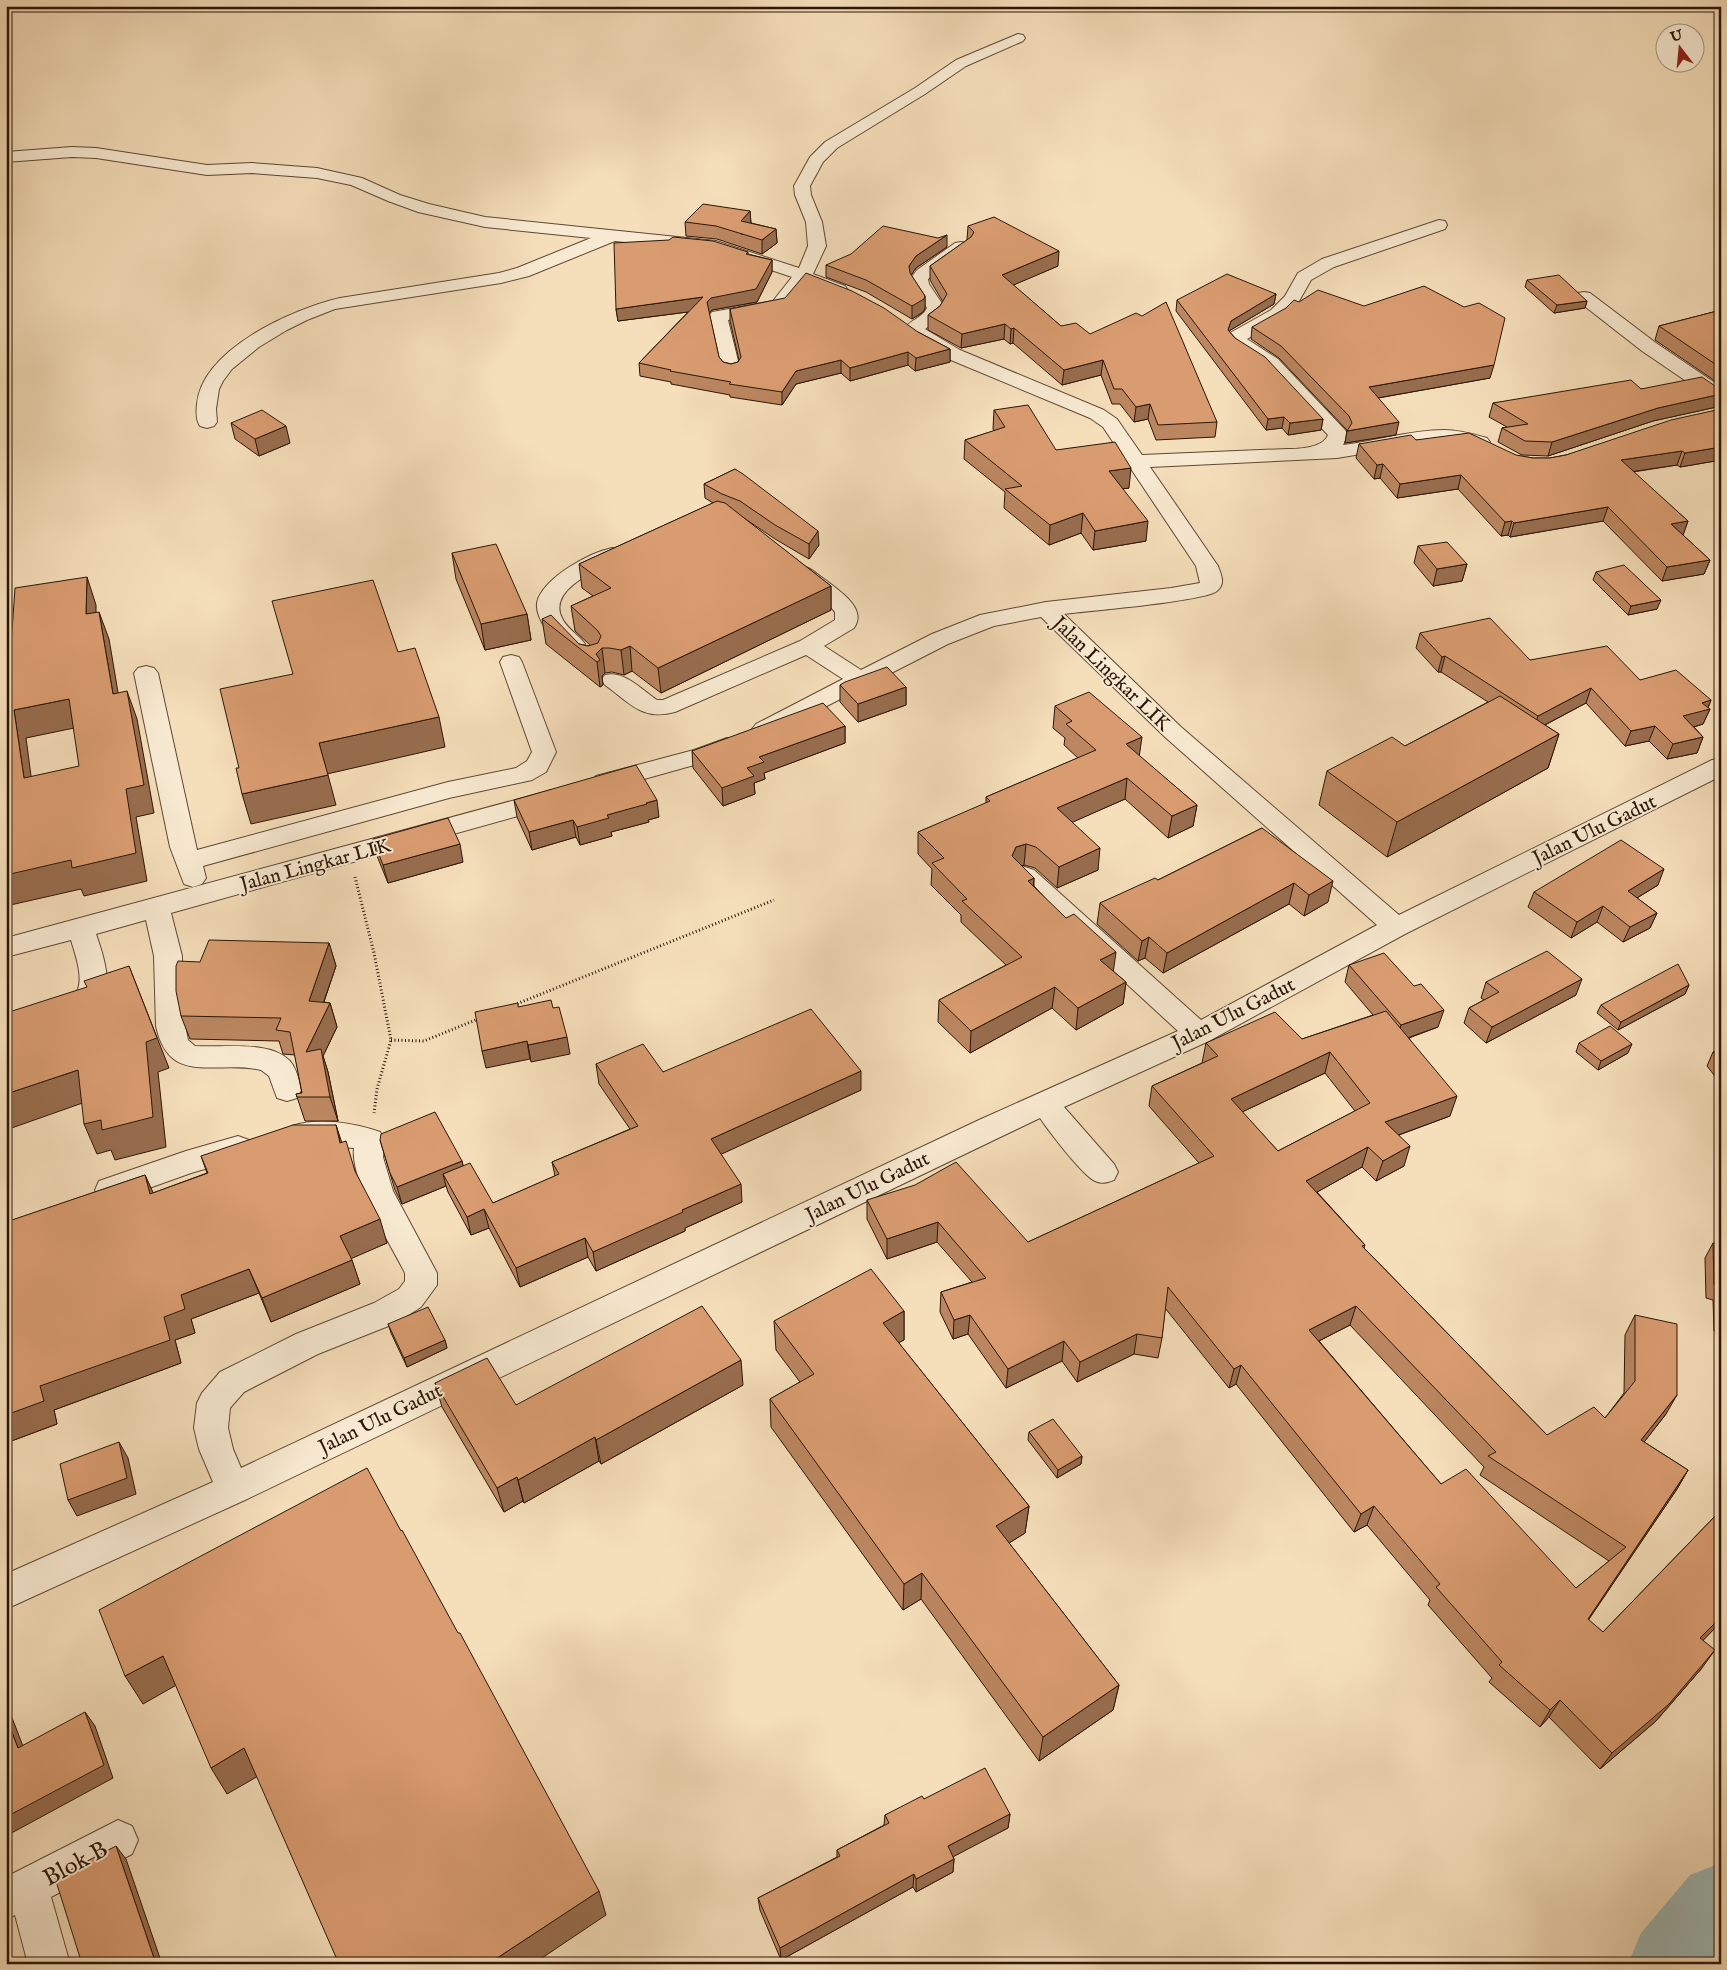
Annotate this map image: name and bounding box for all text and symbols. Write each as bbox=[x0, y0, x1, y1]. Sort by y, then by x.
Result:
north arrow bbox=[1654, 22, 1704, 72]
text: U bbox=[1668, 26, 1686, 47]
street label: Jalan Lingkar LIK bbox=[1045, 610, 1176, 737]
street label: Jalan Ulu Gadut bbox=[1527, 789, 1661, 872]
street label: Jalan Lingkar LIK bbox=[235, 833, 394, 898]
street label: Jalan Ulu Gadut bbox=[1166, 972, 1300, 1057]
street label: Jalan Ulu Gadut bbox=[800, 1146, 934, 1229]
street label: Jalan Ulu Gadut bbox=[313, 1378, 447, 1461]
street label: Blok B bbox=[38, 1834, 113, 1894]

